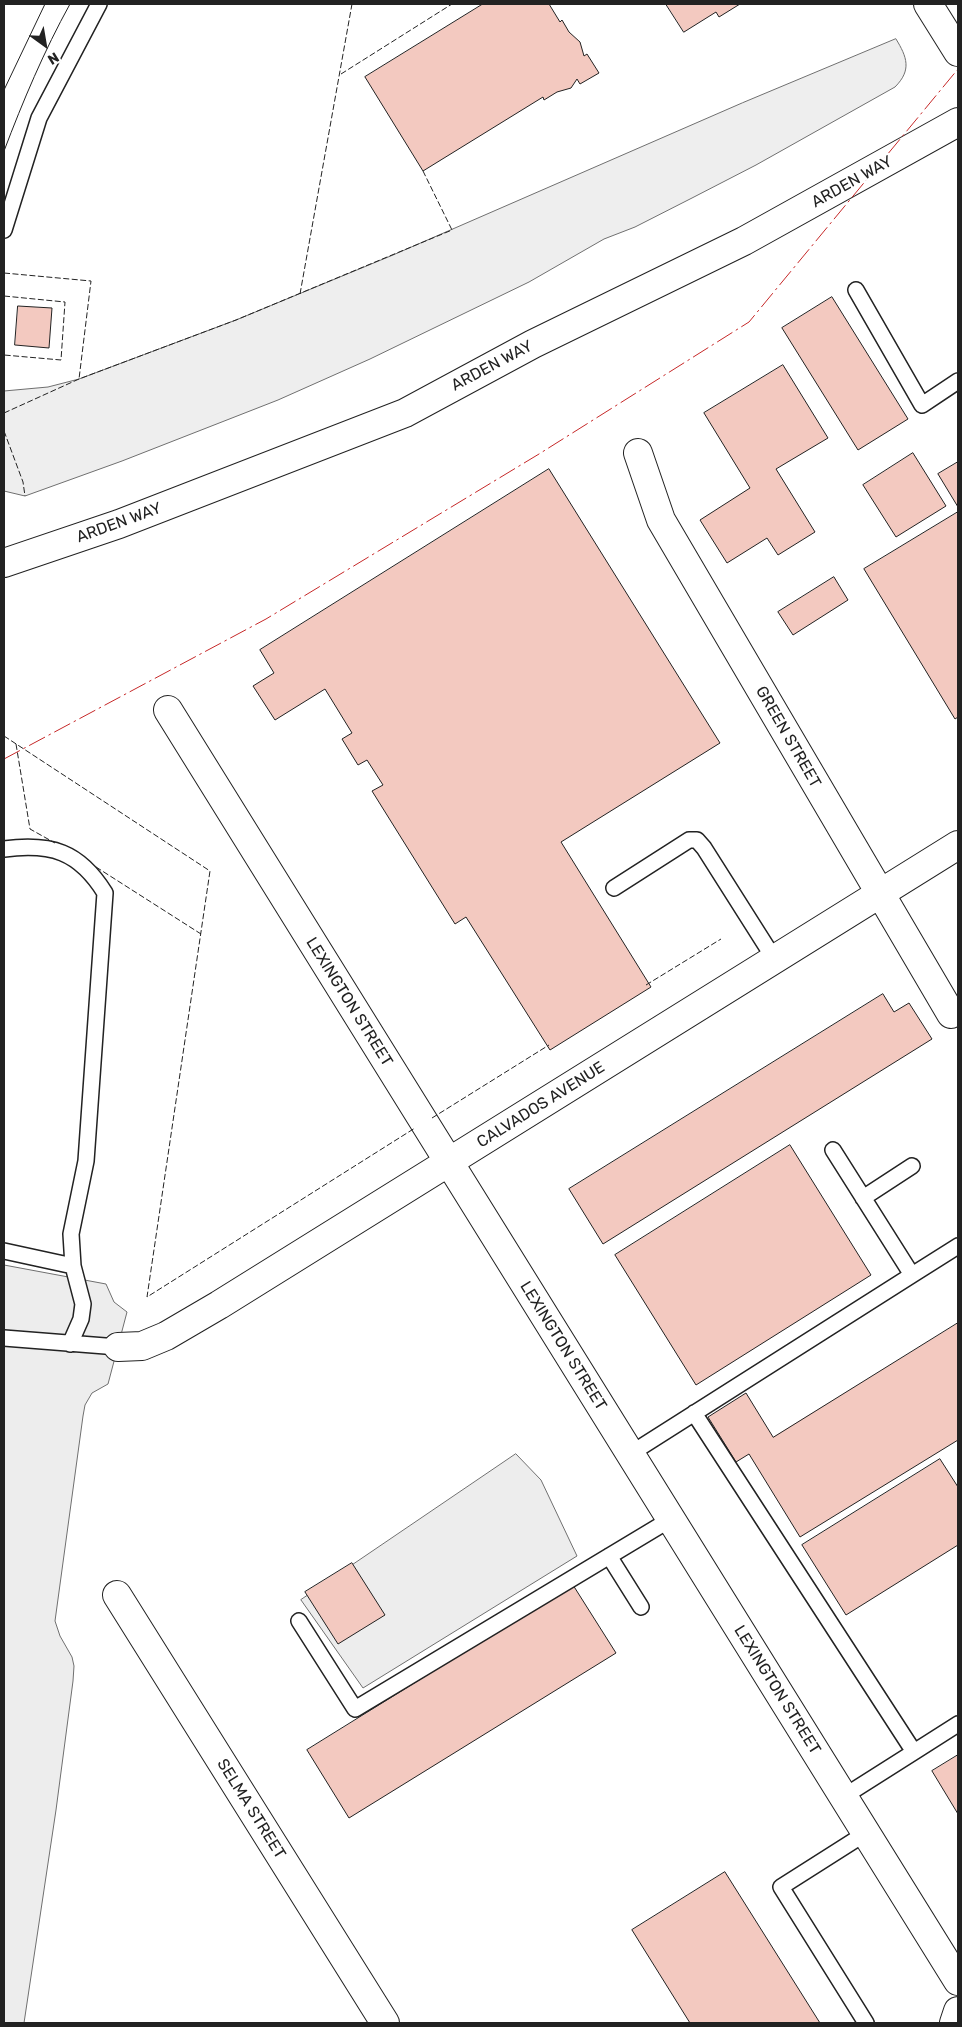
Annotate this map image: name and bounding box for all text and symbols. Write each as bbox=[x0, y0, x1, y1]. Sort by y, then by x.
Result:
north arrow bbox=[20, 20, 70, 70]
text: N bbox=[44, 48, 62, 68]
street label: ARDEN WAY bbox=[808, 152, 896, 212]
street label: ARDEN WAY bbox=[448, 337, 536, 395]
street label: ARDEN WAY bbox=[74, 499, 164, 547]
street label: GREEN STREET bbox=[751, 683, 825, 791]
street label: LEXINGTON STREET bbox=[302, 934, 396, 1070]
street label: CALVADOS AVENUE bbox=[474, 1058, 608, 1152]
street label: LEXINGTON STREET bbox=[516, 1278, 610, 1414]
street label: LEXINGTON STREET bbox=[730, 1622, 824, 1758]
street label: SELMA STREET bbox=[213, 1755, 289, 1863]

